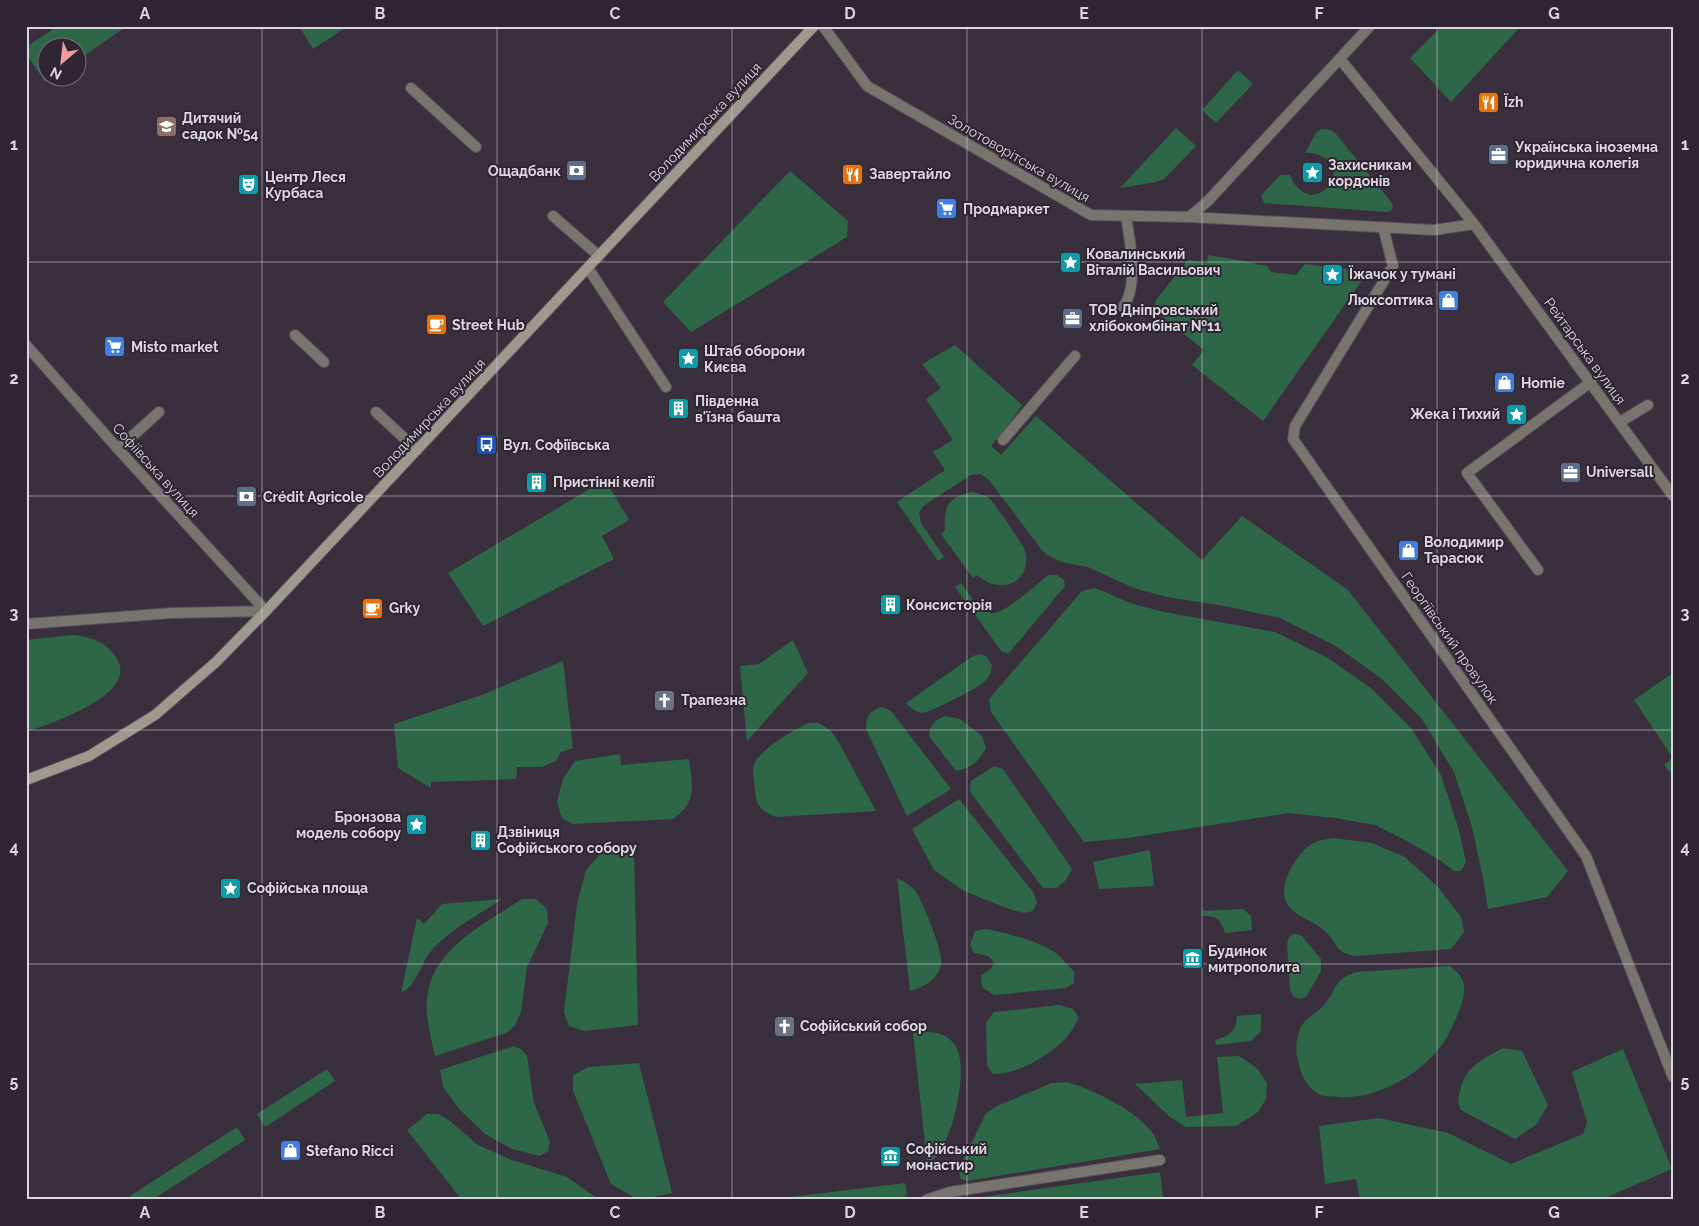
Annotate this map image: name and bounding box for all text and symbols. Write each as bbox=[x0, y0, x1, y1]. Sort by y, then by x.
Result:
text: A bbox=[140, 4, 151, 23]
text: B bbox=[375, 4, 386, 23]
text: C bbox=[610, 4, 621, 23]
text: D bbox=[844, 4, 856, 23]
text: E bbox=[1079, 4, 1089, 23]
text: F bbox=[1314, 4, 1324, 23]
text: G bbox=[1548, 4, 1560, 23]
north arrow bbox=[38, 38, 88, 88]
street label: Володимирська вулиця bbox=[646, 59, 764, 185]
text: N bbox=[47, 64, 64, 83]
restaurant icon: Їzh bbox=[1476, 90, 1500, 114]
place label: Їzh bbox=[1503, 93, 1523, 110]
place label: Дитячий садок №54 bbox=[182, 110, 259, 142]
street label: Золотоворітська вулиця bbox=[945, 111, 1093, 205]
school or university icon: Дитячий садок №54 bbox=[154, 114, 178, 138]
text: 1 bbox=[10, 135, 18, 154]
text: 1 bbox=[1681, 135, 1689, 154]
place label: Українська іноземна юридична колегія bbox=[1514, 139, 1658, 171]
office icon: Українська іноземна юридична колегія bbox=[1487, 143, 1511, 167]
place label: Захисникам кордонів bbox=[1328, 157, 1412, 189]
bank icon: Ощадбанк bbox=[565, 159, 589, 183]
place icon: Захисникам кордонів bbox=[1300, 161, 1324, 185]
restaurant icon: Завертайло bbox=[841, 162, 865, 186]
place label: Ощадбанк bbox=[488, 163, 561, 179]
place label: Завертайло bbox=[869, 166, 952, 182]
place label: Центр Леся Курбаса bbox=[265, 169, 346, 201]
theatre icon: Центр Леся Курбаса bbox=[237, 173, 261, 197]
supermarket icon: Продмаркет bbox=[935, 197, 959, 221]
place label: Продмаркет bbox=[963, 201, 1050, 217]
place label: Ковалинський Віталій Васильович bbox=[1086, 246, 1220, 278]
place icon: Ковалинський Віталій Васильович bbox=[1058, 250, 1082, 274]
place icon: Їжачок у тумані bbox=[1321, 262, 1345, 286]
place label: Їжачок у тумані bbox=[1348, 265, 1456, 282]
shop icon: Люксоптика bbox=[1437, 288, 1461, 312]
place label: Люксоптика bbox=[1347, 292, 1433, 308]
street label: Рейтарська вулиця bbox=[1541, 295, 1629, 407]
place label: ТОВ Дніпровський хлібокомбінат №11 bbox=[1089, 302, 1221, 334]
office icon: ТОВ Дніпровський хлібокомбінат №11 bbox=[1061, 306, 1085, 330]
cafe icon: Street Hub bbox=[424, 313, 448, 337]
place label: Street Hub bbox=[452, 317, 525, 333]
supermarket icon: Misto market bbox=[103, 335, 127, 359]
place label: Misto market bbox=[131, 339, 219, 355]
place label: Штаб оборони Києва bbox=[704, 343, 805, 375]
place icon: Штаб оборони Києва bbox=[676, 347, 700, 371]
street label: Володимирська вулиця bbox=[370, 355, 488, 481]
text: 2 bbox=[9, 369, 19, 388]
text: 2 bbox=[1680, 369, 1690, 388]
shop icon: Homie bbox=[1493, 371, 1517, 395]
place label: Homie bbox=[1521, 375, 1565, 391]
place label: Південна в'їзна башта bbox=[695, 393, 781, 425]
building icon: Південна в'їзна башта bbox=[667, 397, 691, 421]
place icon: Жека і Тихий bbox=[1504, 402, 1528, 426]
place label: Жека і Тихий bbox=[1410, 406, 1500, 422]
street label: Софіївська вулиця bbox=[110, 420, 202, 520]
bus stop icon: Вул. Софіївська bbox=[475, 433, 499, 457]
place label: Вул. Софіївська bbox=[503, 437, 610, 453]
office icon: Universall bbox=[1558, 460, 1582, 484]
place label: Universall bbox=[1586, 464, 1654, 480]
building icon: Пристінні келії bbox=[525, 470, 549, 494]
place label: Пристінні келії bbox=[553, 474, 655, 490]
bank icon: Crédit Agricole bbox=[235, 485, 259, 509]
place label: Crédit Agricole bbox=[263, 489, 364, 505]
place label: Володимир Тарасюк bbox=[1424, 534, 1504, 566]
shop icon: Володимир Тарасюк bbox=[1396, 538, 1420, 562]
street label: Георгіївський провулок bbox=[1398, 569, 1502, 707]
building icon: Консисторія bbox=[878, 593, 902, 617]
cafe icon: Grky bbox=[361, 596, 385, 620]
place label: Консисторія bbox=[906, 597, 992, 613]
place label: Grky bbox=[389, 600, 420, 616]
text: 3 bbox=[10, 604, 19, 623]
text: 3 bbox=[1681, 604, 1690, 623]
church icon: Трапезна bbox=[653, 688, 677, 712]
place label: Трапезна bbox=[681, 692, 746, 708]
place label: Бронзова модель собору bbox=[296, 809, 401, 841]
place icon: Бронзова модель собору bbox=[405, 813, 429, 837]
place label: Дзвіниця Софійського собору bbox=[497, 824, 637, 856]
building icon: Дзвіниця Софійського собору bbox=[469, 828, 493, 852]
text: 4 bbox=[9, 838, 19, 857]
text: 4 bbox=[1680, 838, 1690, 857]
place icon: Софійська площа bbox=[219, 876, 243, 900]
place label: Софійська площа bbox=[247, 880, 368, 896]
place label: Будинок митрополита bbox=[1208, 943, 1300, 975]
museum icon: Будинок митрополита bbox=[1180, 947, 1204, 971]
church icon: Софійський собор bbox=[772, 1014, 796, 1038]
place label: Софійський собор bbox=[800, 1018, 927, 1034]
text: 5 bbox=[10, 1072, 19, 1091]
text: 5 bbox=[1681, 1072, 1690, 1091]
shop icon: Stefano Ricci bbox=[278, 1139, 302, 1163]
place label: Софійський монастир bbox=[906, 1141, 987, 1173]
place label: Stefano Ricci bbox=[306, 1143, 394, 1159]
museum icon: Софійський монастир bbox=[878, 1145, 902, 1169]
text: A bbox=[140, 1203, 151, 1222]
text: B bbox=[375, 1203, 386, 1222]
text: C bbox=[610, 1203, 621, 1222]
text: D bbox=[844, 1203, 856, 1222]
text: E bbox=[1079, 1203, 1089, 1222]
text: F bbox=[1314, 1203, 1324, 1222]
text: G bbox=[1548, 1203, 1560, 1222]

